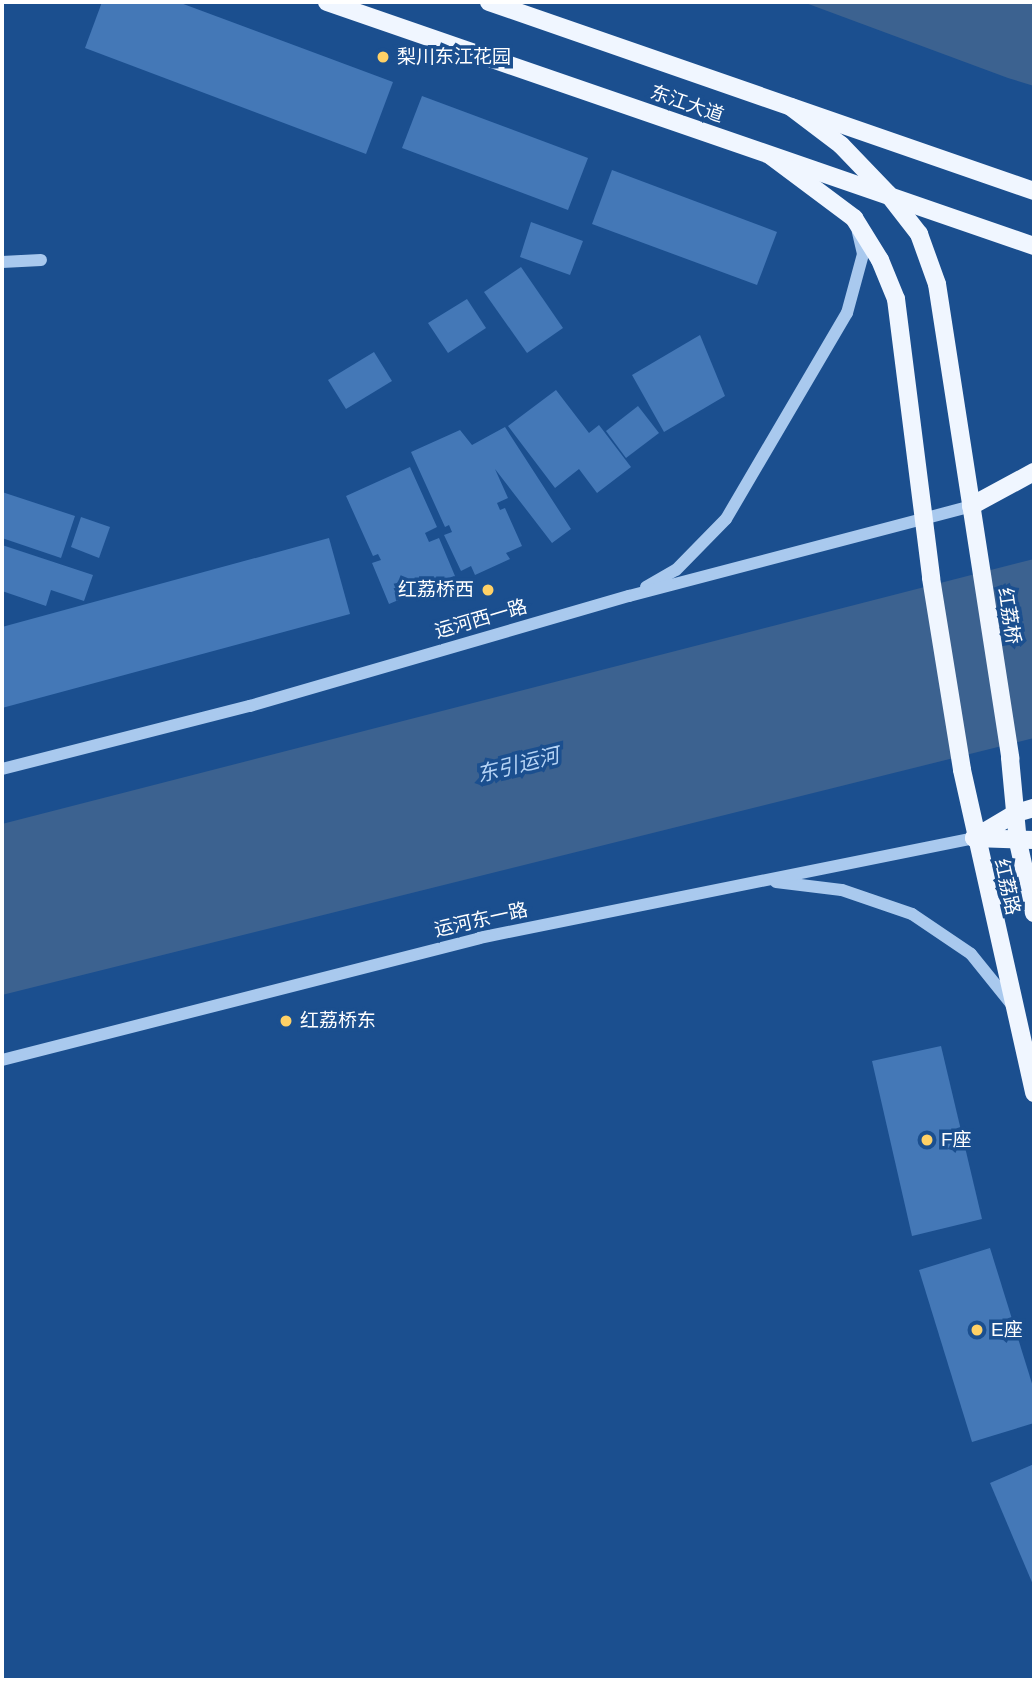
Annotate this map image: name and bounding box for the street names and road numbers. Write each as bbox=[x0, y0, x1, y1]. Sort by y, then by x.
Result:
street label: 东江大道 bbox=[647, 81, 727, 127]
street label: 红荔桥 bbox=[993, 586, 1025, 646]
street label: 运河西一路 bbox=[432, 595, 530, 643]
street label: 红荔路 bbox=[989, 857, 1025, 917]
street label: 运河东一路 bbox=[432, 898, 530, 942]

